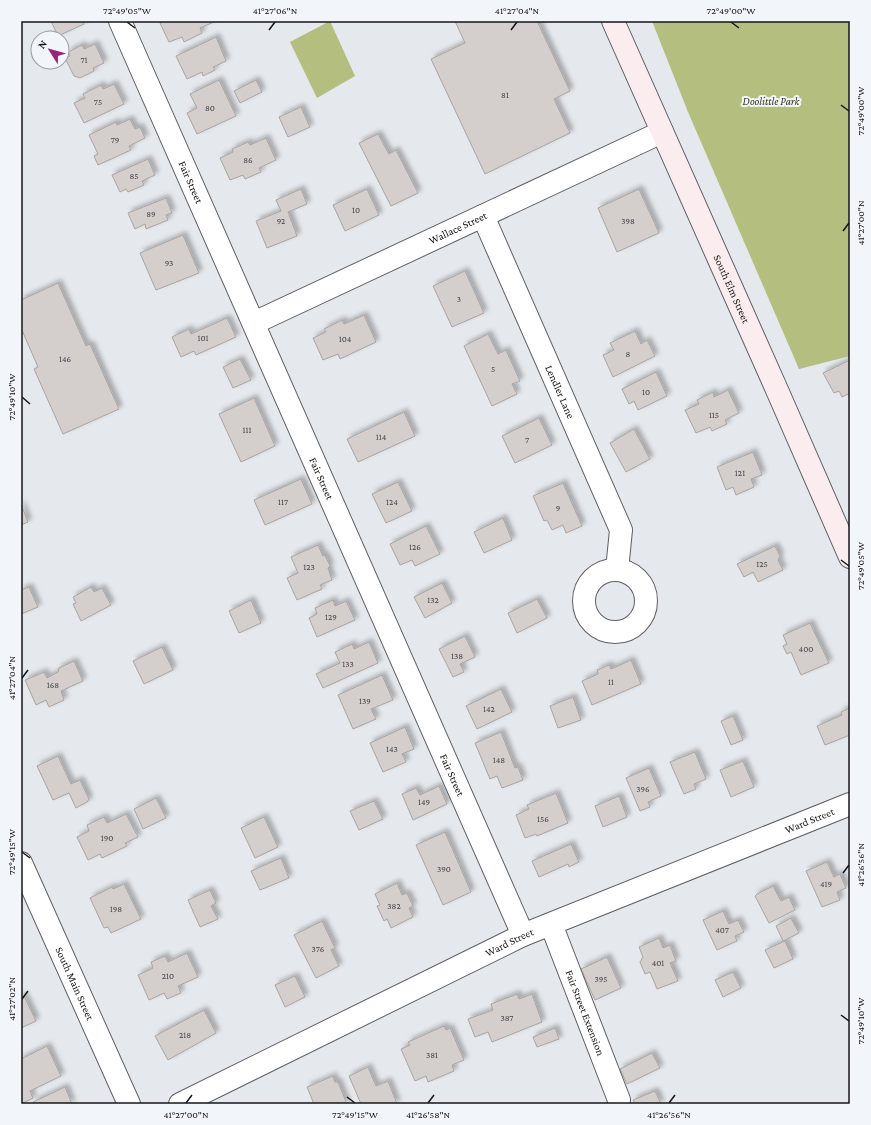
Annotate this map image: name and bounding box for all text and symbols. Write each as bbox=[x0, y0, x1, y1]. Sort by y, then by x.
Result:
text: 72°49'05"W bbox=[103, 5, 152, 16]
text: 41°27'06"N bbox=[253, 5, 298, 16]
text: 41°27'04"N bbox=[495, 5, 540, 16]
text: 72°49'00"W bbox=[707, 5, 756, 16]
north arrow bbox=[30, 30, 70, 70]
text: N bbox=[35, 37, 49, 51]
house number: 71 bbox=[80, 55, 88, 65]
text: 72°49'00"W bbox=[855, 86, 866, 135]
house number: 81 bbox=[501, 90, 509, 100]
park label: Doolittle Park bbox=[743, 95, 801, 107]
house number: 75 bbox=[94, 97, 102, 107]
house number: 80 bbox=[205, 103, 215, 113]
house number: 79 bbox=[111, 135, 120, 145]
house number: 86 bbox=[243, 155, 253, 165]
street label: Fair Street bbox=[176, 159, 206, 205]
house number: 85 bbox=[130, 171, 138, 181]
text: 41°27'00"N bbox=[855, 200, 866, 245]
house number: 10 bbox=[352, 205, 360, 215]
house number: 89 bbox=[146, 209, 156, 219]
street label: Wallace Street bbox=[427, 209, 489, 246]
house number: 92 bbox=[277, 216, 285, 226]
house number: 398 bbox=[621, 216, 635, 226]
street label: South Elm Street bbox=[712, 253, 753, 325]
house number: 93 bbox=[165, 258, 173, 268]
house number: 3 bbox=[457, 294, 461, 304]
house number: 101 bbox=[197, 333, 209, 343]
house number: 104 bbox=[339, 334, 352, 344]
house number: 8 bbox=[626, 349, 631, 359]
house number: 146 bbox=[59, 354, 72, 364]
street label: Lendler Lane bbox=[543, 363, 577, 420]
house number: 5 bbox=[491, 364, 495, 374]
text: 72°49'10"W bbox=[6, 373, 17, 420]
house number: 10 bbox=[642, 387, 650, 397]
house number: 115 bbox=[709, 410, 719, 420]
house number: 111 bbox=[243, 425, 251, 435]
house number: 114 bbox=[376, 432, 387, 442]
house number: 7 bbox=[525, 435, 529, 445]
street label: Fair Street bbox=[307, 455, 336, 502]
house number: 121 bbox=[735, 468, 745, 478]
house number: 117 bbox=[278, 497, 288, 507]
house number: 124 bbox=[386, 497, 398, 507]
house number: 9 bbox=[556, 503, 561, 513]
text: 72°49'05"W bbox=[855, 541, 866, 590]
house number: 126 bbox=[409, 542, 421, 552]
house number: 125 bbox=[756, 559, 768, 569]
house number: 123 bbox=[303, 562, 315, 572]
house number: 132 bbox=[427, 595, 439, 605]
house number: 129 bbox=[325, 612, 337, 622]
house number: 400 bbox=[799, 644, 813, 654]
house number: 138 bbox=[451, 651, 463, 661]
text: 41°27'04"N bbox=[6, 655, 17, 700]
house number: 133 bbox=[342, 659, 354, 669]
house number: 11 bbox=[608, 677, 614, 687]
house number: 168 bbox=[47, 680, 59, 690]
house number: 139 bbox=[359, 696, 371, 706]
house number: 142 bbox=[483, 704, 495, 714]
house number: 143 bbox=[386, 744, 398, 754]
street label: Fair Street bbox=[438, 752, 467, 798]
house number: 148 bbox=[493, 755, 505, 765]
house number: 396 bbox=[636, 784, 650, 794]
house number: 149 bbox=[418, 797, 430, 807]
street label: Ward Street bbox=[783, 805, 836, 835]
house number: 156 bbox=[537, 814, 549, 824]
text: 72°49'15"W bbox=[6, 828, 17, 875]
house number: 190 bbox=[101, 833, 113, 843]
text: 41°26'56"N bbox=[855, 843, 866, 887]
house number: 390 bbox=[437, 864, 451, 874]
house number: 419 bbox=[820, 879, 833, 889]
house number: 382 bbox=[387, 901, 401, 911]
house number: 198 bbox=[110, 904, 122, 914]
street label: Ward Street bbox=[483, 925, 535, 959]
house number: 407 bbox=[715, 925, 729, 935]
house number: 376 bbox=[312, 944, 325, 954]
street label: South Main Street bbox=[53, 945, 97, 1022]
house number: 401 bbox=[652, 958, 664, 968]
street label: Fair Street Extension bbox=[563, 968, 607, 1057]
house number: 210 bbox=[162, 971, 174, 981]
house number: 395 bbox=[595, 974, 607, 984]
text: 41°27'02"N bbox=[6, 977, 17, 1021]
text: 72°49'10"W bbox=[855, 997, 866, 1044]
house number: 387 bbox=[501, 1013, 513, 1023]
house number: 218 bbox=[179, 1030, 191, 1040]
house number: 381 bbox=[426, 1050, 438, 1060]
text: 41°27'00"N bbox=[164, 1109, 209, 1120]
text: 72°49'15"W bbox=[332, 1109, 379, 1120]
text: 41°26'58"N bbox=[406, 1109, 451, 1120]
text: 41°26'56"N bbox=[647, 1109, 691, 1120]

